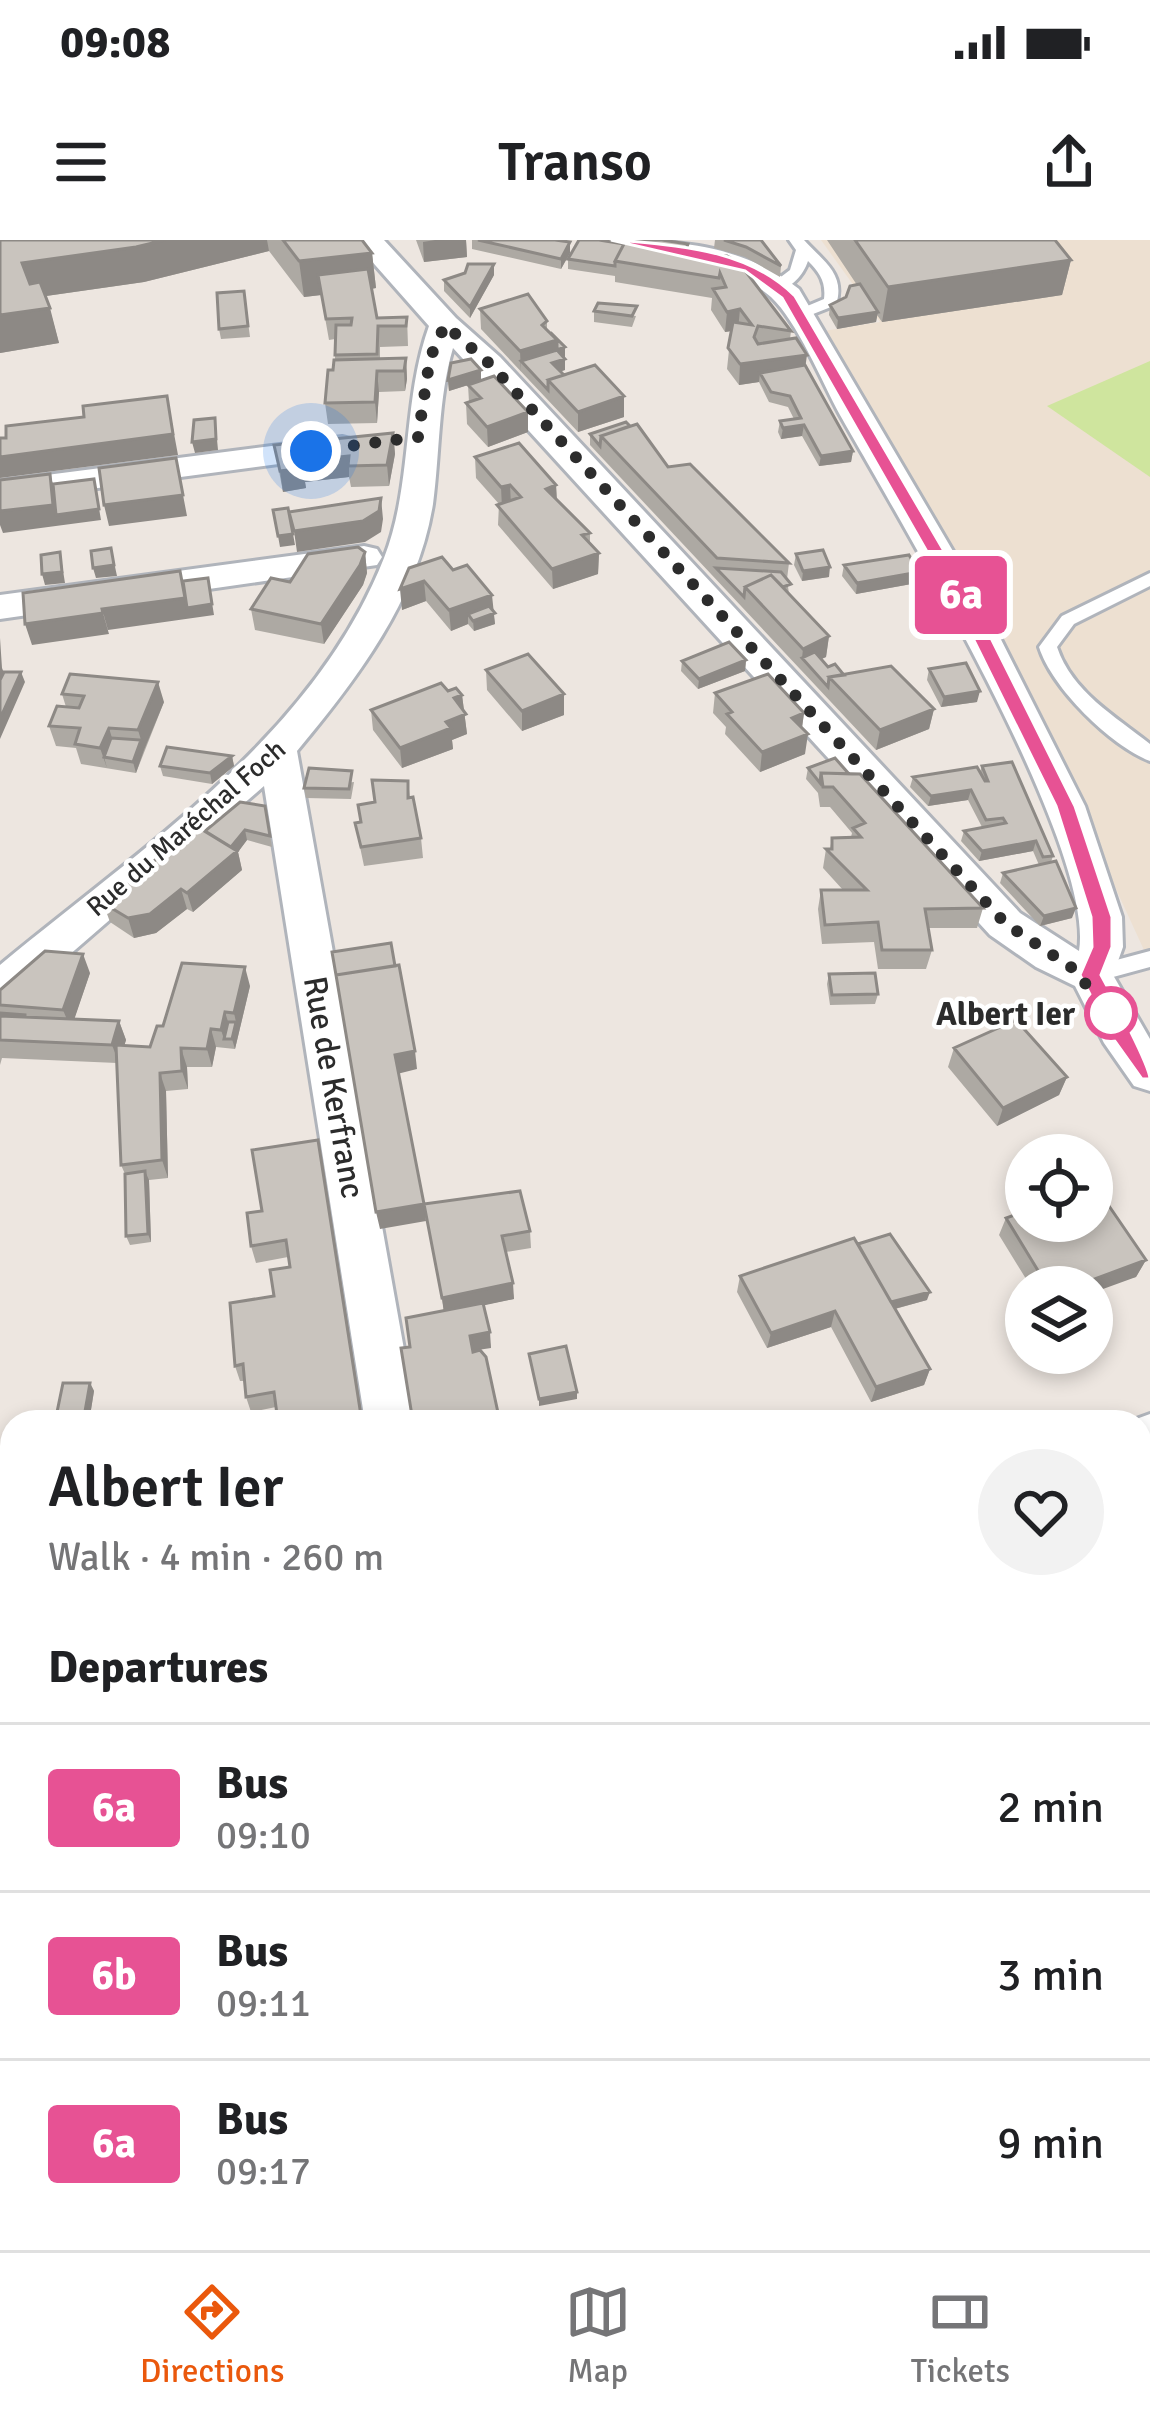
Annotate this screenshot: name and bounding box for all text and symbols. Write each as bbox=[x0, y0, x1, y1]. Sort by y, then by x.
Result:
text: 09:08 bbox=[60, 15, 170, 70]
icon: menu bbox=[48, 129, 114, 195]
text: Transo bbox=[498, 129, 652, 196]
icon: share bbox=[1036, 129, 1102, 195]
your location bbox=[281, 421, 341, 481]
line badge: 6a bbox=[907, 556, 1015, 634]
text: 6a bbox=[939, 569, 983, 620]
street label: Rue du Maréchal Foch bbox=[80, 733, 293, 924]
street label: Rue de Kerfranc bbox=[294, 973, 373, 1201]
marker: Albert Ier bbox=[1086, 988, 1136, 1038]
place label: Albert Ier bbox=[936, 994, 1076, 1035]
map controls bbox=[1005, 1134, 1113, 1374]
button: locate bbox=[1005, 1134, 1113, 1242]
button: layers bbox=[1005, 1266, 1113, 1374]
button: heart bbox=[978, 1449, 1104, 1575]
text: Albert Ier bbox=[48, 1452, 283, 1523]
text: Walk · 4 min · 260 m bbox=[48, 1533, 384, 1581]
text: Departures bbox=[48, 1640, 268, 1695]
text: Bus bbox=[216, 1756, 288, 1811]
text: 2 min bbox=[997, 1780, 1104, 1835]
text: 6a bbox=[92, 1782, 136, 1833]
text: 09:10 bbox=[216, 1811, 311, 1859]
text: Bus bbox=[216, 1924, 288, 1979]
text: 3 min bbox=[997, 1948, 1104, 2003]
text: 6b bbox=[91, 1950, 137, 2001]
text: 09:11 bbox=[216, 1979, 311, 2027]
text: Bus bbox=[216, 2092, 288, 2147]
text: 9 min bbox=[997, 2116, 1104, 2171]
text: 6a bbox=[92, 2118, 136, 2169]
text: 09:17 bbox=[216, 2147, 311, 2195]
tab: Directions bbox=[140, 2279, 284, 2392]
tab: Map bbox=[565, 2279, 631, 2392]
tab: Tickets bbox=[911, 2279, 1010, 2392]

